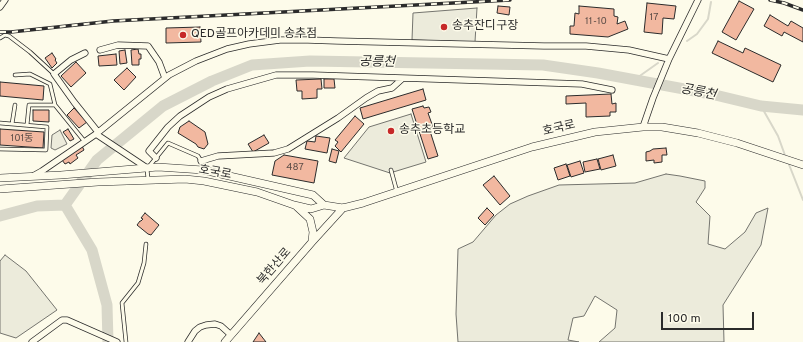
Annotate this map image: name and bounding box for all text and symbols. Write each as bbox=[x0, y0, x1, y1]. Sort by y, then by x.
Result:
house number: 17 bbox=[650, 12, 658, 24]
house number: 11-10 bbox=[585, 16, 607, 28]
place label: 송추잔디구장 bbox=[452, 20, 518, 34]
marker: 송추잔디구장 bbox=[439, 22, 449, 32]
place label: QED골프아카데미 송추점 bbox=[191, 28, 317, 42]
marker: QED골프아카데미 송추점 bbox=[178, 30, 188, 40]
water label: 공릉천 bbox=[359, 55, 395, 71]
water label: 공릉천 bbox=[679, 82, 717, 104]
street label: 호국로 bbox=[541, 118, 577, 140]
place label: 송추초등학교 bbox=[399, 124, 465, 138]
marker: 송추초등학교 bbox=[386, 126, 396, 136]
house number: 101동 bbox=[10, 133, 34, 145]
house number: 487 bbox=[286, 162, 304, 174]
street label: 호국로 bbox=[197, 163, 233, 183]
street label: 북한산로 bbox=[255, 246, 295, 288]
scale bar bbox=[663, 304, 756, 330]
text: 100 m bbox=[668, 311, 701, 327]

